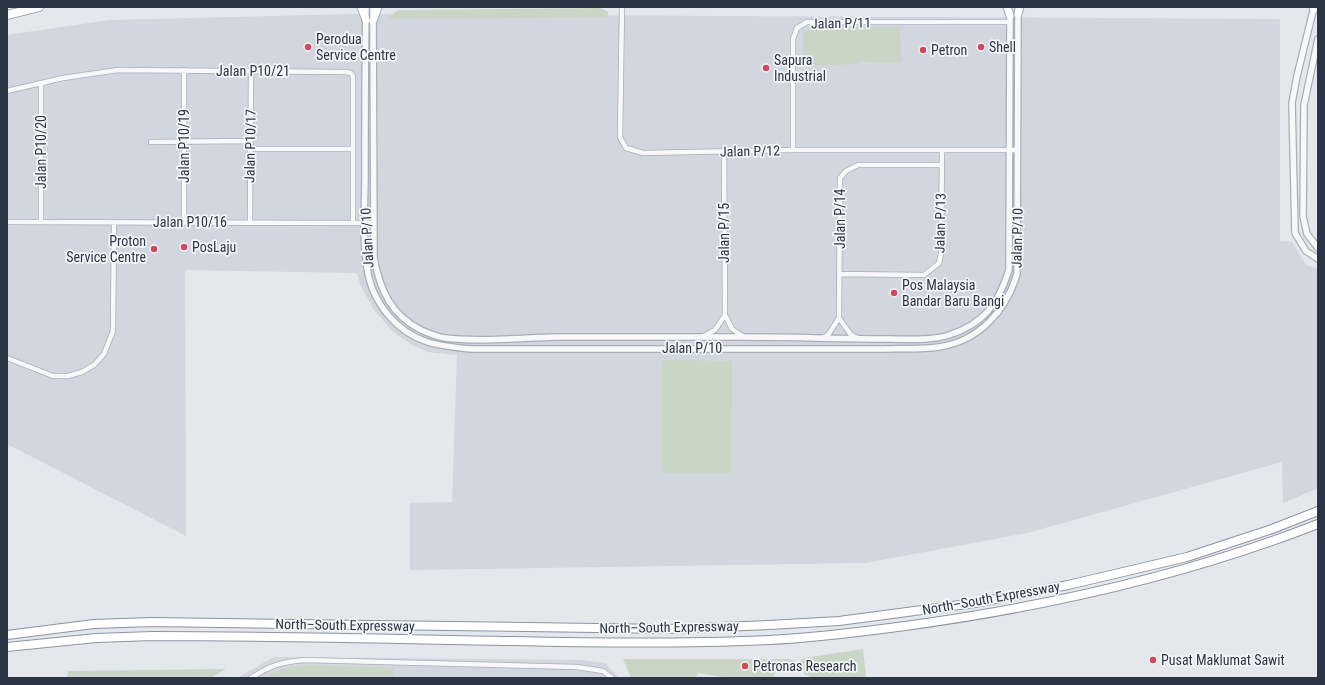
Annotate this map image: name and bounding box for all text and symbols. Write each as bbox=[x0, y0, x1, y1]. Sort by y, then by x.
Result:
street label: Jalan P/11 bbox=[811, 14, 871, 32]
place label: Perodua Service Centre bbox=[316, 31, 396, 63]
place label: Shell bbox=[989, 39, 1016, 55]
marker: Perodua Service Centre bbox=[303, 42, 313, 52]
place label: Petron bbox=[931, 42, 967, 58]
marker: Shell bbox=[976, 42, 986, 52]
marker: Petron bbox=[918, 45, 928, 55]
place label: Sapura Industrial bbox=[774, 52, 826, 84]
street label: Jalan P10/21 bbox=[216, 63, 290, 79]
marker: Sapura Industrial bbox=[761, 63, 771, 73]
street label: Jalan P10/19 bbox=[176, 109, 192, 183]
street label: Jalan P10/17 bbox=[241, 109, 259, 183]
street label: Jalan P10/20 bbox=[33, 115, 49, 189]
street label: Jalan P/12 bbox=[720, 142, 780, 160]
street label: Jalan P/14 bbox=[832, 189, 848, 249]
street label: Jalan P/13 bbox=[931, 193, 949, 253]
street label: Jalan P/15 bbox=[716, 203, 732, 263]
street label: Jalan P/10 bbox=[357, 207, 377, 268]
street label: Jalan P/10 bbox=[1008, 208, 1026, 268]
street label: Jalan P10/16 bbox=[153, 214, 227, 230]
place label: Proton Service Centre bbox=[66, 233, 146, 265]
place label: PosLaju bbox=[192, 239, 236, 255]
marker: PosLaju bbox=[179, 242, 189, 252]
marker: Proton Service Centre bbox=[149, 244, 159, 254]
place label: Pos Malaysia Bandar Baru Bangi bbox=[902, 277, 1004, 309]
marker: Pos Malaysia Bandar Baru Bangi bbox=[889, 288, 899, 298]
street label: Jalan P/10 bbox=[662, 340, 722, 356]
street label: North–South Expressway bbox=[921, 578, 1061, 618]
street label: North–South Expressway bbox=[275, 616, 415, 634]
street label: North–South Expressway bbox=[599, 618, 739, 636]
place label: Pusat Maklumat Sawit bbox=[1161, 652, 1285, 668]
marker: Pusat Maklumat Sawit bbox=[1148, 655, 1158, 665]
place label: Petronas Research bbox=[753, 658, 857, 674]
marker: Petronas Research bbox=[740, 661, 750, 671]

